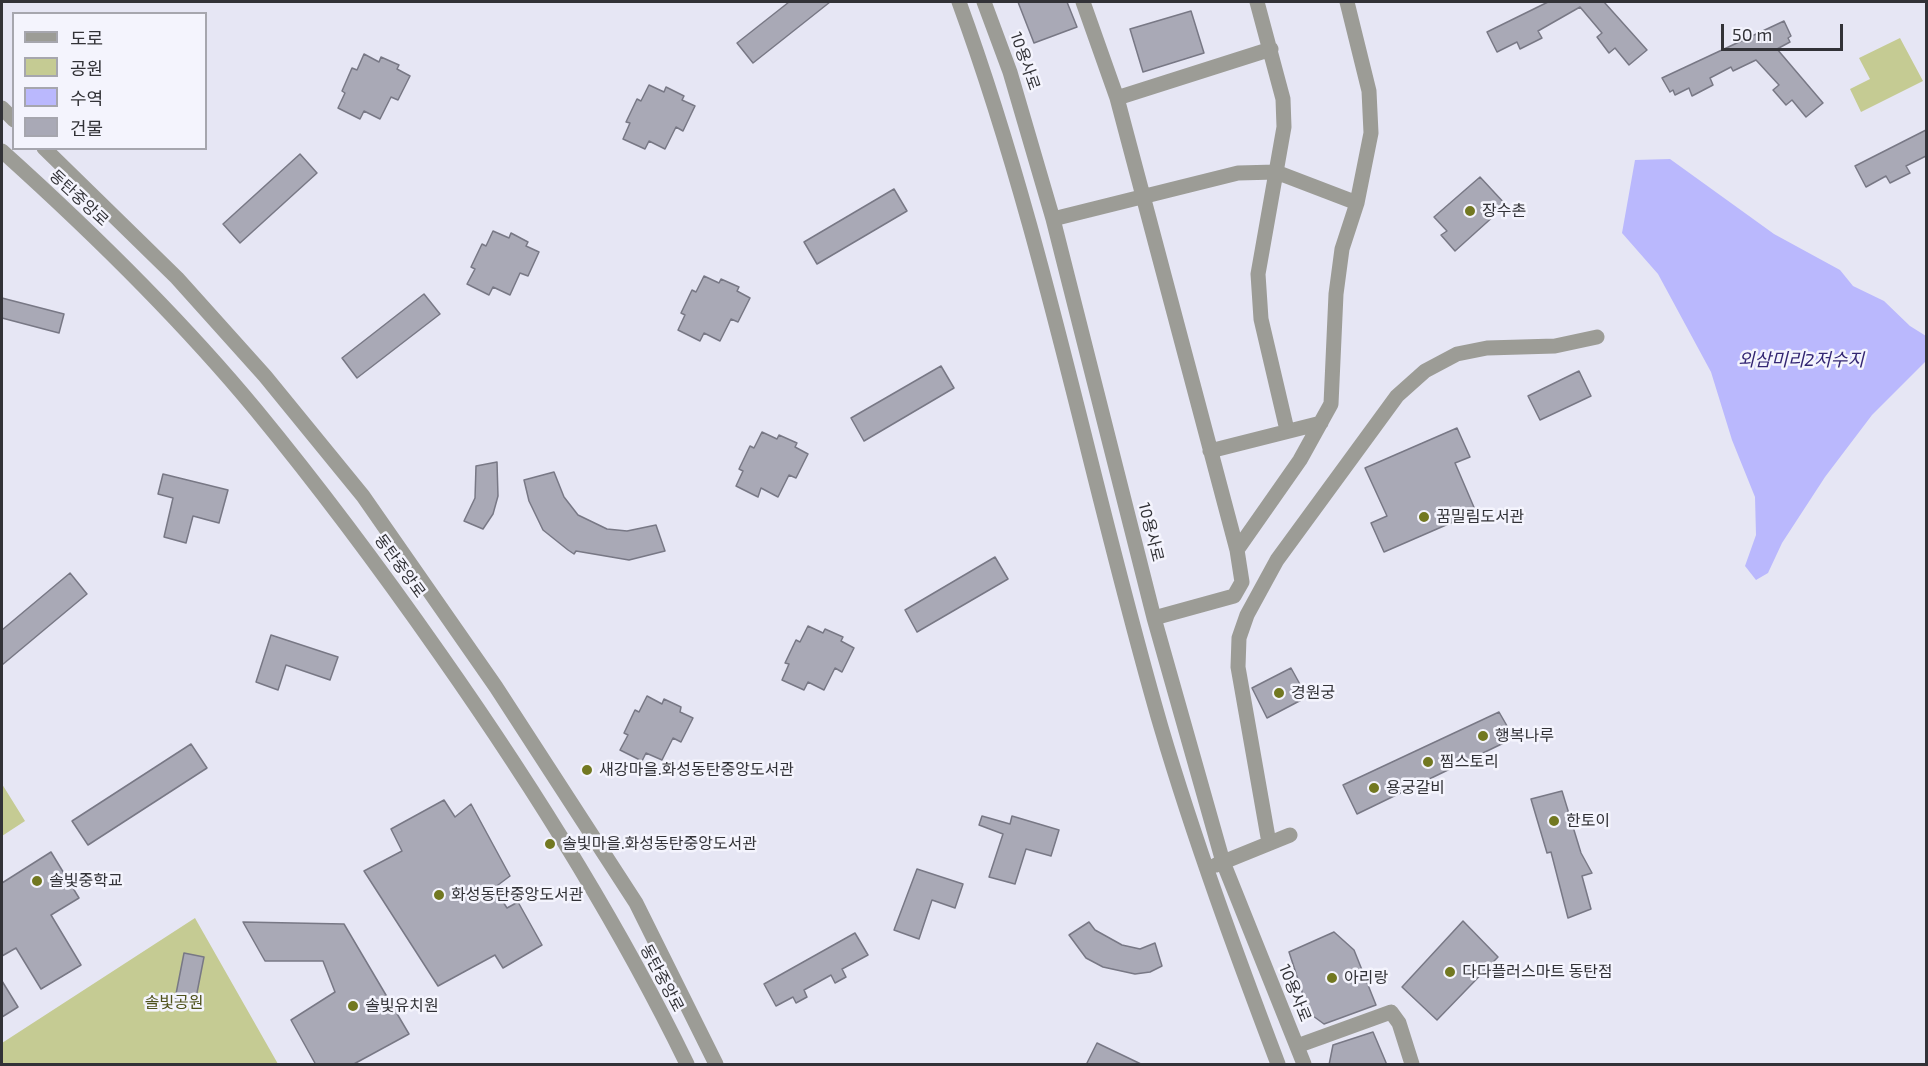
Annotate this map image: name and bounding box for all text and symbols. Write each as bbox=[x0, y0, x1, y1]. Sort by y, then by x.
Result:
legend bbox=[12, 12, 207, 150]
scale bar bbox=[1724, 12, 1846, 50]
text: 50 m bbox=[1732, 23, 1772, 45]
text: 도로 bbox=[70, 27, 103, 49]
street label: 10용사로 bbox=[1006, 29, 1044, 93]
text: 공원 bbox=[70, 57, 103, 79]
text: 수역 bbox=[70, 87, 103, 109]
text: 건물 bbox=[70, 117, 103, 139]
street label: 동탄중앙로 bbox=[46, 166, 112, 230]
place label: 장수촌 bbox=[1482, 201, 1526, 221]
marker: 장수촌 bbox=[1463, 204, 1477, 218]
water label: 외삼미리2저수지 bbox=[1738, 349, 1864, 371]
street label: 10용사로 bbox=[1134, 500, 1168, 564]
place label: 꿈밀림도서관 bbox=[1436, 507, 1524, 527]
marker: 꿈밀림도서관 bbox=[1417, 510, 1431, 524]
street label: 동탄중앙로 bbox=[371, 531, 429, 601]
place label: 경원궁 bbox=[1291, 683, 1335, 703]
marker: 경원궁 bbox=[1272, 686, 1286, 700]
place label: 행복나루 bbox=[1495, 726, 1554, 746]
marker: 행복나루 bbox=[1476, 729, 1490, 743]
place label: 찜스토리 bbox=[1440, 752, 1499, 772]
marker: 찜스토리 bbox=[1421, 755, 1435, 769]
place label: 새강마을.화성동탄중앙도서관 bbox=[599, 760, 794, 780]
marker: 새강마을.화성동탄중앙도서관 bbox=[580, 763, 594, 777]
place label: 용궁갈비 bbox=[1386, 778, 1445, 798]
marker: 용궁갈비 bbox=[1367, 781, 1381, 795]
place label: 한토이 bbox=[1566, 811, 1610, 831]
marker: 한토이 bbox=[1547, 814, 1561, 828]
place label: 솔빛마을.화성동탄중앙도서관 bbox=[562, 834, 757, 854]
marker: 솔빛마을.화성동탄중앙도서관 bbox=[543, 837, 557, 851]
place label: 솔빛중학교 bbox=[49, 871, 123, 891]
marker: 솔빛중학교 bbox=[30, 874, 44, 888]
place label: 화성동탄중앙도서관 bbox=[451, 885, 583, 905]
marker: 화성동탄중앙도서관 bbox=[432, 888, 446, 902]
street label: 동탄중앙로 bbox=[636, 941, 688, 1015]
street label: 10용사로 bbox=[1275, 962, 1315, 1024]
place label: 다다플러스마트 동탄점 bbox=[1462, 962, 1613, 982]
marker: 다다플러스마트 동탄점 bbox=[1443, 965, 1457, 979]
place label: 아리랑 bbox=[1344, 968, 1388, 988]
marker: 아리랑 bbox=[1325, 971, 1339, 985]
park label: 솔빛공원 bbox=[145, 993, 203, 1013]
place label: 솔빛유치원 bbox=[365, 996, 439, 1016]
marker: 솔빛유치원 bbox=[346, 999, 360, 1013]

